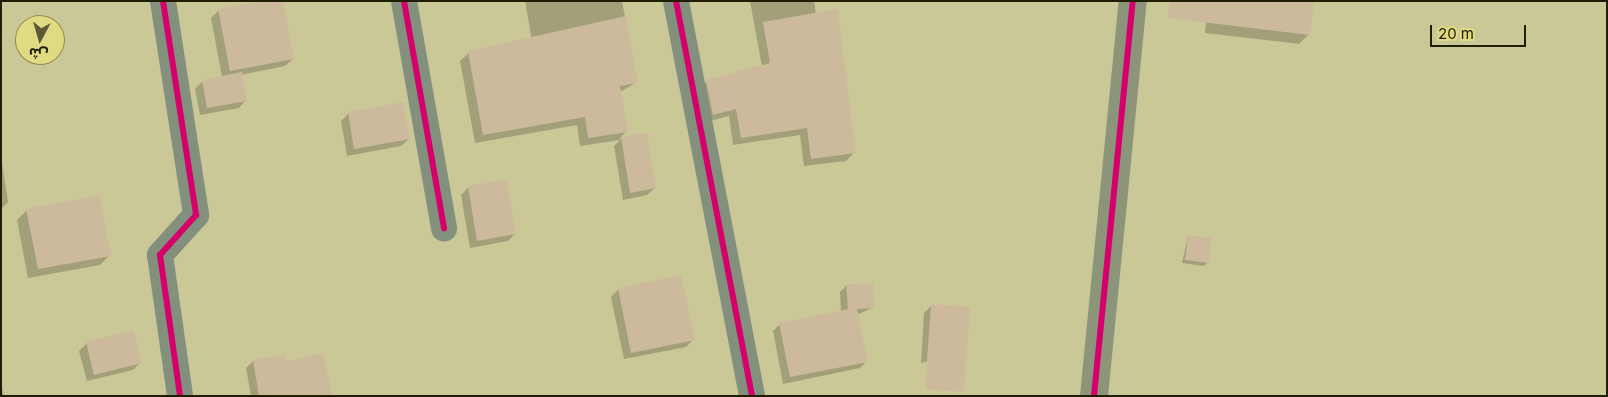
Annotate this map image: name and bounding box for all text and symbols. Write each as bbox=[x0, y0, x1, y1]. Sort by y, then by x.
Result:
north arrow bbox=[15, 15, 65, 65]
scale bar bbox=[1433, 15, 1529, 47]
text: 20 m bbox=[1438, 24, 1474, 43]
text: ش bbox=[28, 45, 49, 64]

